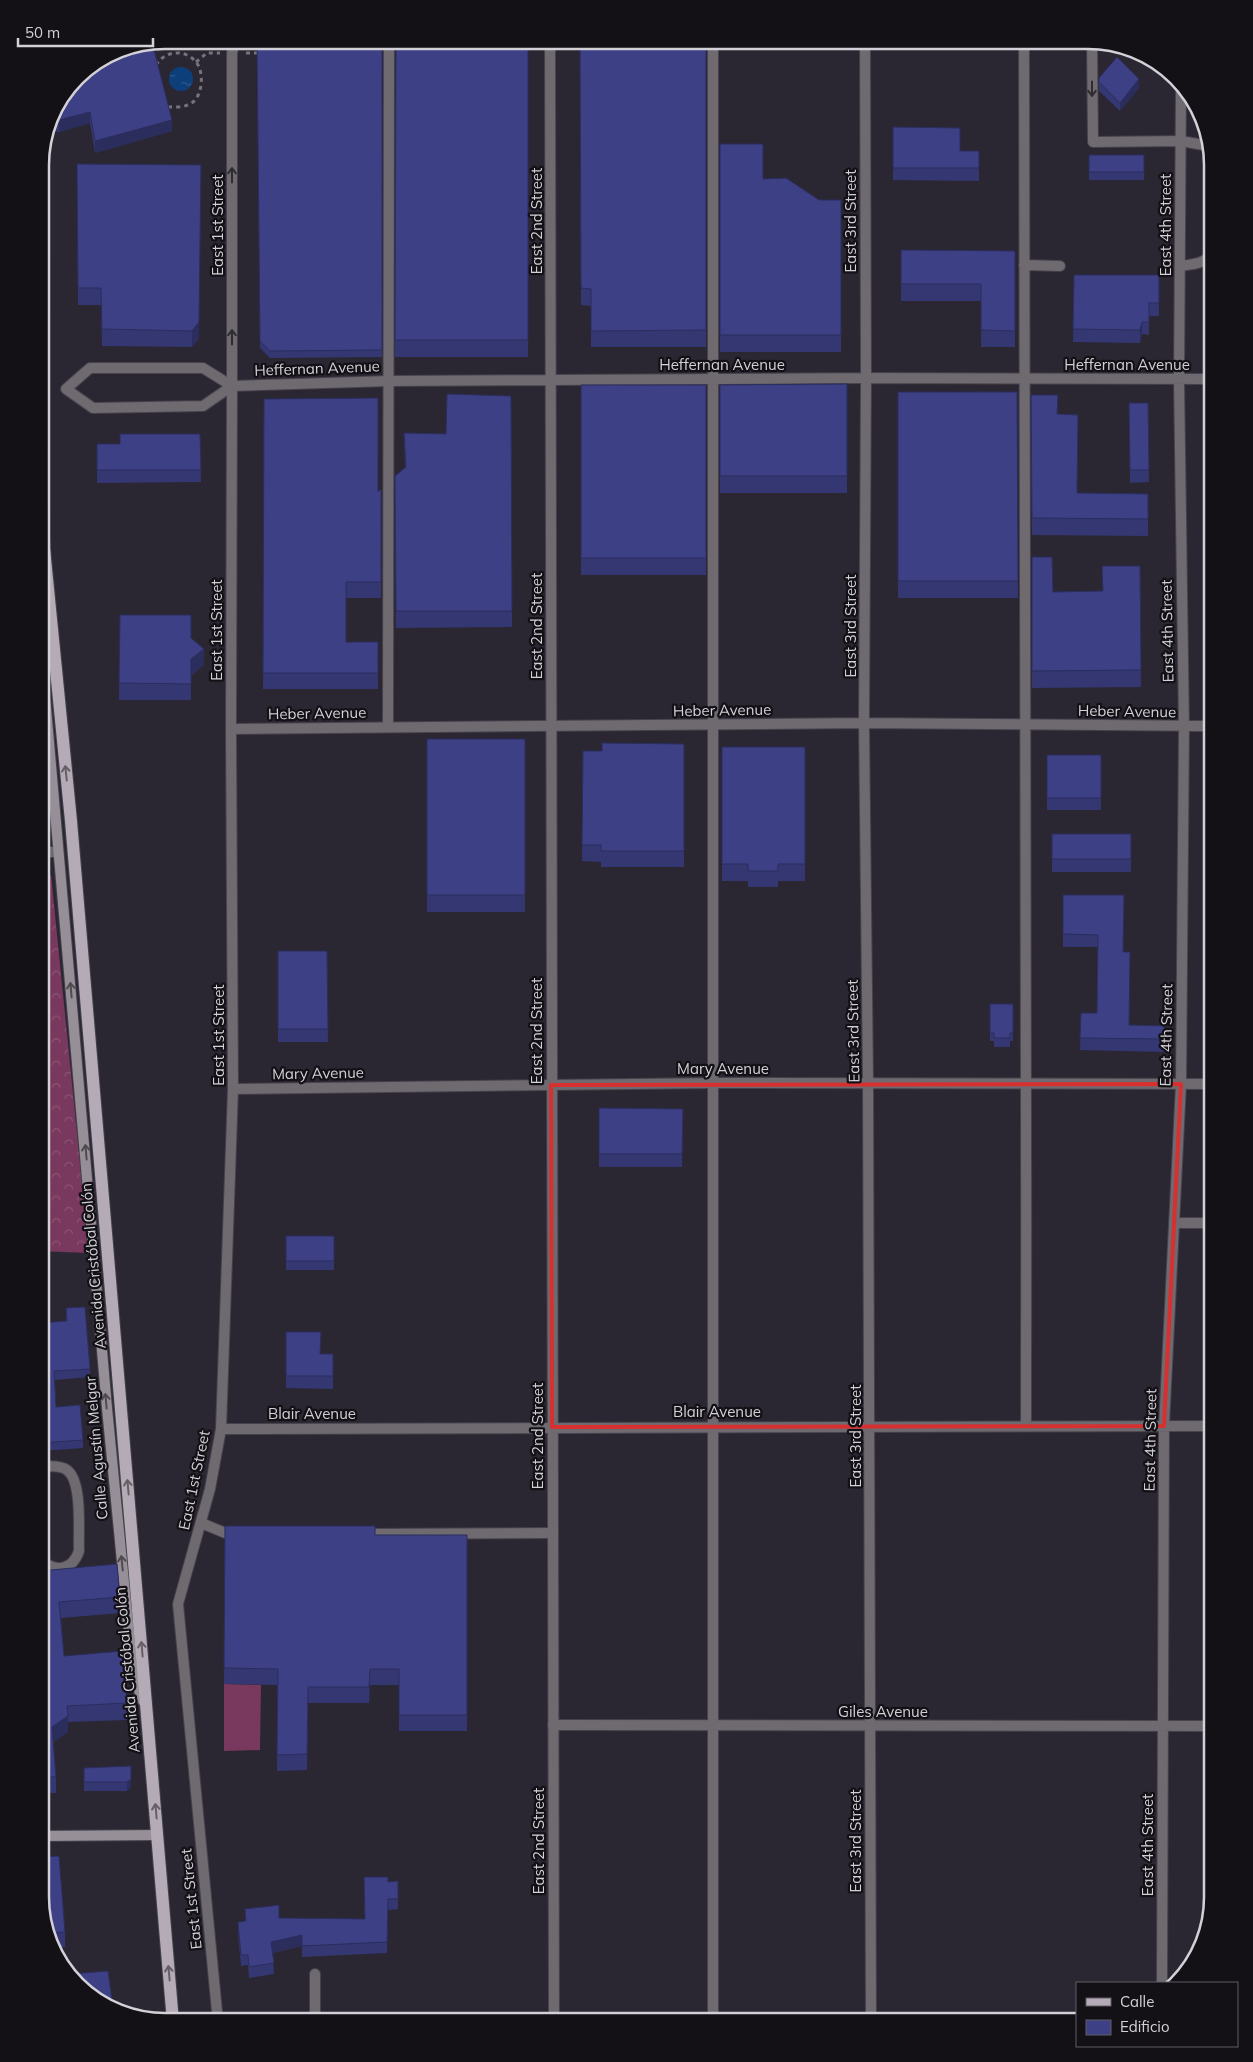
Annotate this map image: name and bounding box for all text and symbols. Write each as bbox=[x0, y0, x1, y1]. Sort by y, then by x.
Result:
scale bar bbox=[18, 15, 152, 47]
text: 50 m bbox=[25, 23, 60, 42]
one-way arrow bbox=[1087, 80, 1097, 97]
one-way arrow bbox=[227, 167, 237, 183]
street label: East 2nd Street bbox=[527, 168, 546, 274]
street label: East 3rd Street bbox=[841, 170, 860, 272]
street label: East 1st Street bbox=[208, 174, 227, 276]
street label: East 4th Street bbox=[1156, 174, 1175, 276]
one-way arrow bbox=[227, 329, 237, 346]
street label: Heffernan Avenue bbox=[659, 355, 785, 374]
street label: Heffernan Avenue bbox=[1064, 355, 1190, 374]
street label: Heffernan Avenue bbox=[254, 356, 380, 380]
street label: East 2nd Street bbox=[527, 573, 546, 679]
street label: East 3rd Street bbox=[841, 575, 860, 677]
street label: East 1st Street bbox=[207, 579, 226, 681]
street label: East 4th Street bbox=[1157, 580, 1177, 682]
street label: Heber Avenue bbox=[673, 700, 771, 720]
street label: Heber Avenue bbox=[1078, 701, 1176, 721]
street label: Heber Avenue bbox=[268, 703, 366, 723]
one-way arrow bbox=[61, 765, 71, 781]
street label: East 2nd Street bbox=[527, 978, 546, 1084]
street label: East 3rd Street bbox=[843, 979, 863, 1083]
one-way arrow bbox=[66, 982, 76, 998]
street label: East 1st Street bbox=[209, 984, 228, 1086]
street label: East 4th Street bbox=[1156, 984, 1176, 1086]
street label: Mary Avenue bbox=[677, 1059, 769, 1078]
street label: Mary Avenue bbox=[272, 1063, 364, 1083]
one-way arrow bbox=[81, 1144, 90, 1160]
street label: Avenida Cristóbal Colón bbox=[76, 1182, 110, 1350]
street label: Calle Agustín Melgar bbox=[80, 1375, 112, 1520]
street label: East 2nd Street bbox=[528, 1383, 547, 1489]
street label: East 3rd Street bbox=[846, 1385, 865, 1487]
street label: East 4th Street bbox=[1140, 1389, 1160, 1491]
one-way arrow bbox=[102, 1393, 111, 1409]
street label: Blair Avenue bbox=[673, 1402, 761, 1421]
street label: Blair Avenue bbox=[268, 1404, 356, 1423]
street label: East 1st Street bbox=[174, 1429, 214, 1531]
one-way arrow bbox=[123, 1480, 133, 1496]
one-way arrow bbox=[117, 1555, 127, 1571]
street label: Avenida Cristóbal Colón bbox=[110, 1586, 144, 1754]
one-way arrow bbox=[137, 1642, 147, 1658]
street label: Giles Avenue bbox=[838, 1702, 928, 1721]
street label: East 2nd Street bbox=[529, 1788, 548, 1894]
street label: East 3rd Street bbox=[846, 1790, 865, 1892]
street label: East 4th Street bbox=[1138, 1794, 1157, 1896]
one-way arrow bbox=[151, 1804, 160, 1820]
street label: East 1st Street bbox=[176, 1848, 206, 1950]
one-way arrow bbox=[165, 1965, 174, 1981]
legend bbox=[1076, 1982, 1238, 2047]
text: Calle bbox=[1120, 1992, 1154, 2011]
text: Edificio bbox=[1120, 2017, 1170, 2036]

